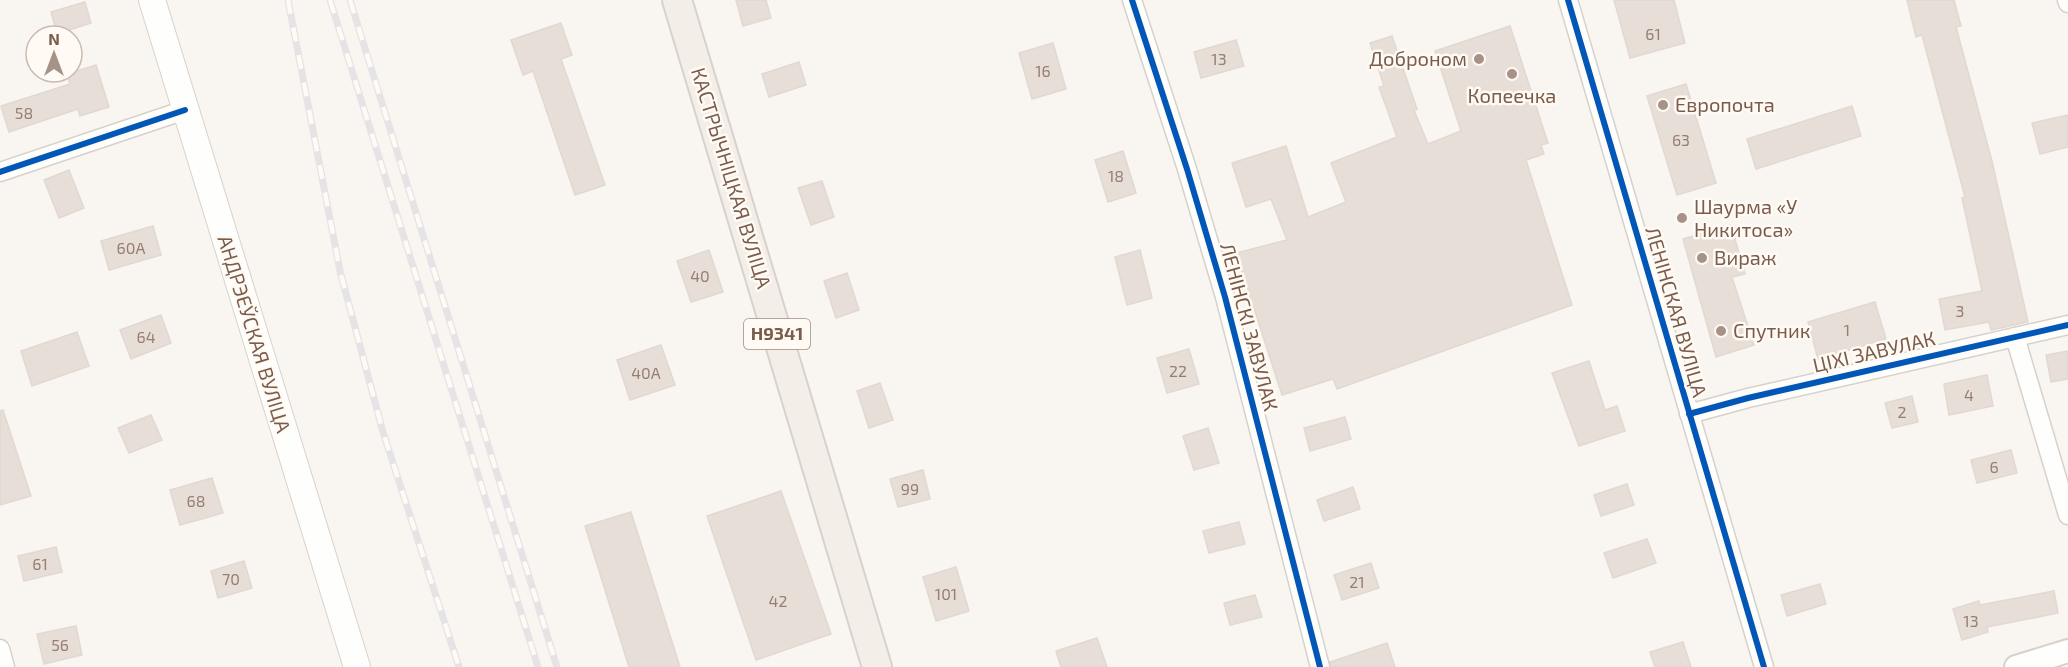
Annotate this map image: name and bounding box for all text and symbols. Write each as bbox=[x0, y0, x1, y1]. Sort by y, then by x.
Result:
north arrow bbox=[24, 24, 84, 84]
house number: 61 bbox=[1645, 24, 1661, 43]
text: N bbox=[48, 29, 60, 48]
place label: Доброном bbox=[1369, 46, 1467, 70]
house number: 13 bbox=[1211, 49, 1227, 68]
marker: Доброном bbox=[1472, 52, 1486, 66]
house number: 16 bbox=[1035, 61, 1051, 80]
street label: КАСТРЫЧНІЦКАЯ ВУЛІЦА bbox=[687, 64, 777, 291]
marker: Копеечка bbox=[1505, 67, 1519, 81]
place label: Копеечка bbox=[1468, 83, 1556, 107]
place label: Европочта bbox=[1675, 92, 1775, 116]
marker: Европочта bbox=[1656, 98, 1670, 112]
house number: 58 bbox=[15, 103, 33, 122]
house number: 63 bbox=[1672, 130, 1690, 149]
house number: 18 bbox=[1108, 166, 1124, 185]
place label: Шаурма «У Никитоса» bbox=[1694, 194, 1798, 241]
marker: Шаурма «У Никитоса» bbox=[1675, 211, 1689, 225]
street label: ЛЕНІНСКАЯ ВУЛІЦА bbox=[1641, 224, 1713, 400]
street label: АНДРЭЕЎСКАЯ ВУЛІЦА bbox=[213, 232, 297, 436]
house number: 60А bbox=[117, 238, 145, 257]
street label: ЛЕНІНСКІ ЗАВУЛАК bbox=[1216, 240, 1284, 413]
place label: Вираж bbox=[1714, 245, 1777, 269]
marker: Вираж bbox=[1695, 251, 1709, 265]
house number: 40 bbox=[690, 266, 710, 285]
house number: 3 bbox=[1956, 301, 1964, 320]
place label: Спутник bbox=[1733, 318, 1811, 343]
road number: Н9341 bbox=[744, 319, 810, 349]
house number: 1 bbox=[1844, 320, 1850, 339]
marker: Спутник bbox=[1714, 324, 1728, 338]
street label: ЦІХІ ЗАВУЛАК bbox=[1810, 325, 1937, 377]
house number: 64 bbox=[137, 327, 156, 346]
house number: 22 bbox=[1169, 361, 1187, 380]
house number: 40А bbox=[631, 363, 661, 382]
house number: 4 bbox=[1964, 385, 1974, 404]
house number: 2 bbox=[1898, 402, 1907, 421]
house number: 6 bbox=[1989, 457, 1999, 476]
house number: 99 bbox=[901, 479, 919, 498]
house number: 68 bbox=[187, 491, 205, 510]
house number: 61 bbox=[32, 554, 48, 573]
house number: 70 bbox=[222, 569, 240, 588]
house number: 21 bbox=[1349, 572, 1365, 591]
house number: 101 bbox=[935, 584, 957, 603]
house number: 42 bbox=[769, 591, 787, 610]
house number: 13 bbox=[1963, 611, 1979, 630]
house number: 56 bbox=[51, 635, 69, 654]

